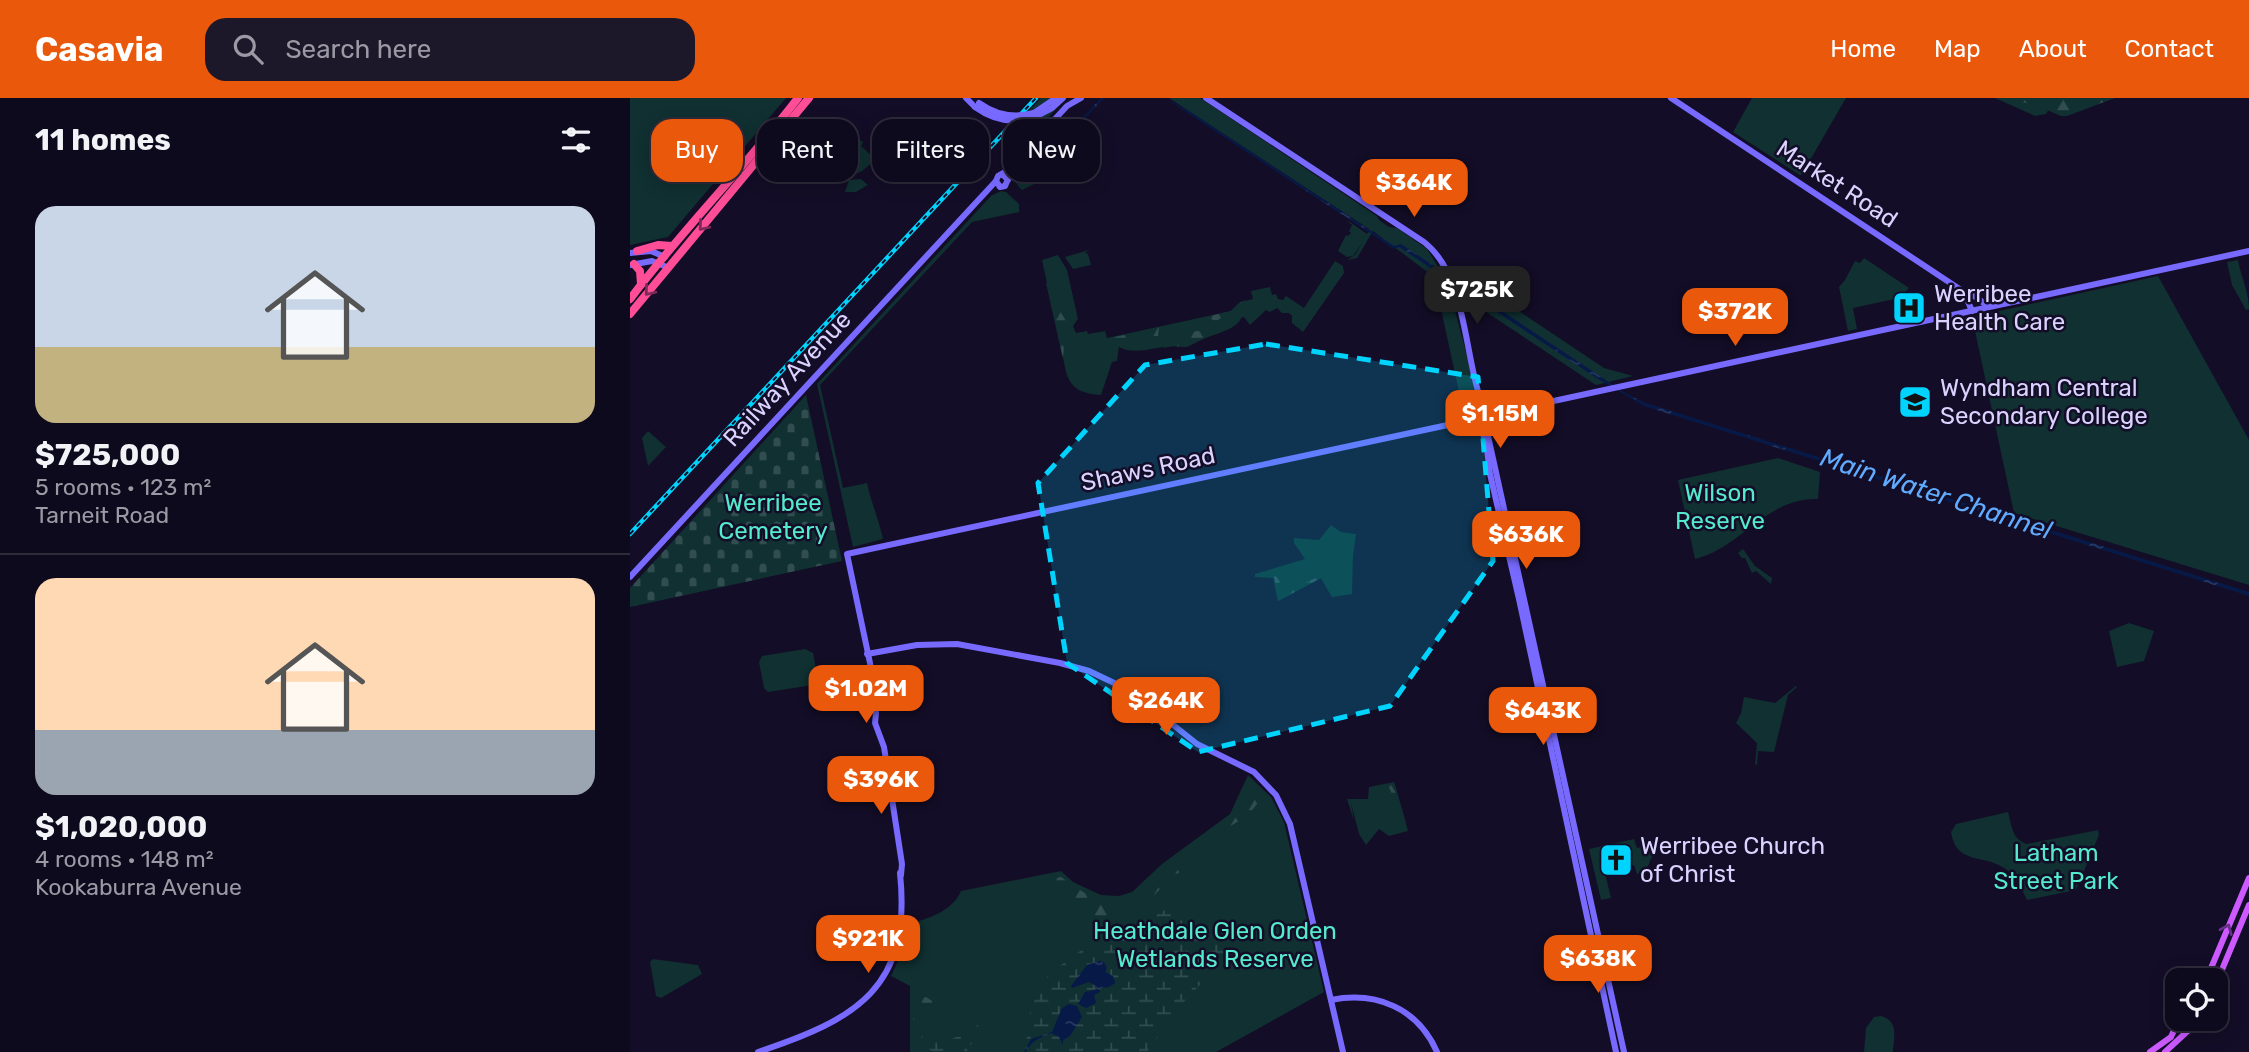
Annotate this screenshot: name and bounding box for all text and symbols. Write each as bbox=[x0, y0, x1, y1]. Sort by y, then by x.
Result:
search box bbox=[205, 18, 695, 81]
text: Casavia bbox=[35, 30, 163, 69]
icon: search bbox=[229, 30, 267, 68]
text: Search here bbox=[285, 34, 431, 65]
text: Home bbox=[1830, 35, 1896, 63]
text: Map bbox=[1934, 35, 1981, 63]
text: About bbox=[2019, 35, 2087, 63]
text: Contact bbox=[2125, 35, 2214, 63]
chip: Buy bbox=[651, 119, 743, 182]
chip: Rent bbox=[757, 119, 858, 182]
chip: Filters bbox=[872, 119, 989, 182]
chip: New bbox=[1003, 119, 1100, 182]
icon: filters bbox=[557, 121, 595, 159]
text: 11 homes bbox=[35, 122, 171, 158]
street label: Market Road bbox=[1771, 134, 1903, 234]
pin: $364K bbox=[1365, 159, 1463, 219]
text: $364K bbox=[1376, 168, 1452, 196]
one-way arrow bbox=[699, 218, 711, 231]
icon: home bbox=[252, 252, 378, 378]
pin: $725K bbox=[1428, 266, 1526, 326]
text: $725K bbox=[1440, 275, 1514, 303]
place label: Werribee Health Care bbox=[1934, 280, 2065, 336]
one-way arrow bbox=[645, 283, 658, 296]
pin: $372K bbox=[1686, 288, 1784, 348]
hospital icon: Werribee Health Care bbox=[1890, 289, 1928, 327]
text: $372K bbox=[1698, 297, 1772, 325]
street label: Railway Avenue bbox=[717, 306, 857, 452]
place label: Wyndham Central Secondary College bbox=[1940, 374, 2148, 430]
school or university icon: Wyndham Central Secondary College bbox=[1896, 383, 1934, 421]
pin: $1.15M bbox=[1443, 390, 1557, 450]
text: $1.15M bbox=[1461, 399, 1539, 427]
text: $725,000 bbox=[35, 437, 180, 473]
street label: Shaws Road bbox=[1078, 441, 1218, 497]
water label: Main Water Channel bbox=[1816, 442, 2056, 546]
text: 5 rooms · 123 m² bbox=[35, 473, 211, 501]
park label: Wilson Reserve bbox=[1675, 479, 1765, 535]
park label: Werribee Cemetery bbox=[718, 489, 828, 545]
text: Tarneit Road bbox=[35, 501, 169, 529]
pin: $636K bbox=[1477, 512, 1575, 571]
text: $636K bbox=[1488, 520, 1564, 548]
icon: home bbox=[252, 624, 378, 750]
pin: $1.02M bbox=[809, 666, 923, 725]
text: $1.02M bbox=[825, 674, 907, 702]
pin: $264K bbox=[1117, 678, 1215, 737]
text: $264K bbox=[1128, 686, 1204, 714]
pin: $643K bbox=[1494, 688, 1592, 747]
text: $643K bbox=[1505, 696, 1581, 724]
pin: $396K bbox=[832, 756, 930, 816]
text: $396K bbox=[843, 765, 919, 793]
text: $1,020,000 bbox=[35, 809, 208, 845]
place label: Werribee Church of Christ bbox=[1640, 832, 1825, 888]
park label: Latham Street Park bbox=[1993, 839, 2119, 895]
church icon: Werribee Church of Christ bbox=[1597, 841, 1635, 879]
text: 4 rooms · 148 m² bbox=[35, 845, 214, 873]
text: Kookaburra Avenue bbox=[35, 873, 242, 901]
pin: $921K bbox=[819, 916, 917, 975]
park label: Heathdale Glen Orden Wetlands Reserve bbox=[1093, 917, 1337, 973]
text: $921K bbox=[832, 924, 904, 952]
one-way arrow bbox=[2219, 924, 2233, 936]
pin: $638K bbox=[1549, 936, 1647, 995]
text: $638K bbox=[1560, 944, 1636, 972]
map controls bbox=[2165, 968, 2228, 1031]
button: locate bbox=[2165, 968, 2228, 1031]

